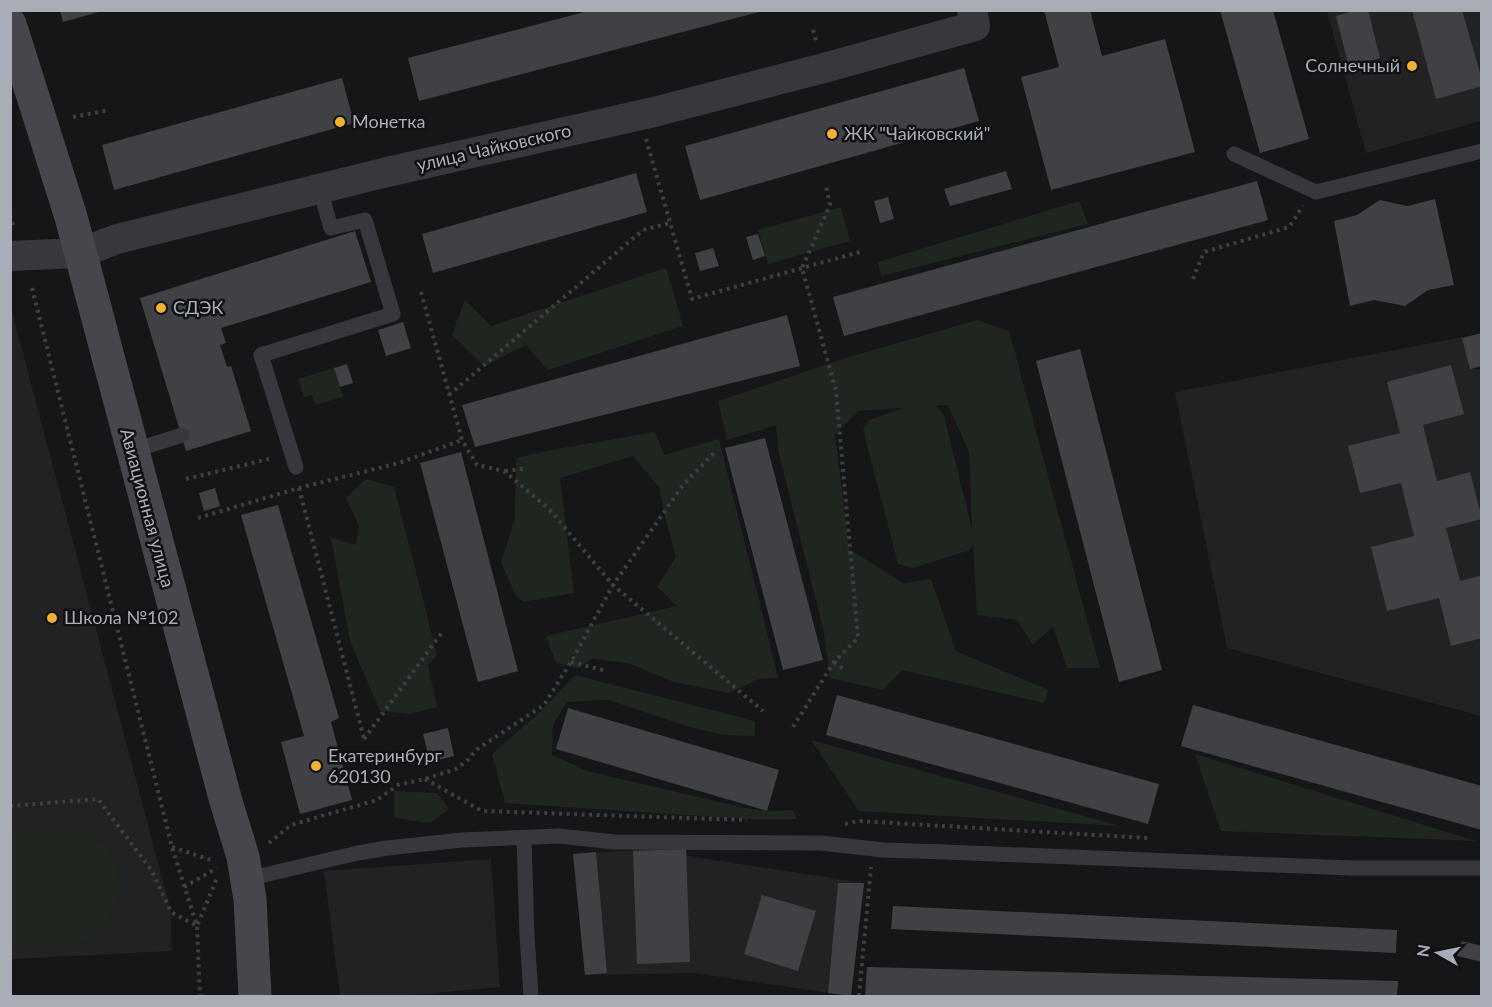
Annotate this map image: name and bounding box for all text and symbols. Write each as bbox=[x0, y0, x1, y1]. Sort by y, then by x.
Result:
place label: Солнечный bbox=[1305, 54, 1400, 76]
marker: Солнечный bbox=[1405, 59, 1419, 73]
place label: Монетка bbox=[352, 110, 426, 132]
marker: Монетка bbox=[333, 115, 347, 129]
street label: улица Чайковского bbox=[414, 119, 573, 175]
place label: ЖК "Чайковский" bbox=[844, 122, 990, 144]
marker: ЖК "Чайковский" bbox=[825, 127, 839, 141]
place label: СДЭК bbox=[173, 296, 223, 318]
marker: СДЭК bbox=[154, 301, 168, 315]
street label: Авиационная улица bbox=[116, 426, 180, 590]
place label: Школа №102 bbox=[64, 606, 178, 628]
marker: Школа №102 bbox=[45, 611, 59, 625]
place label: Екатеринбург 620130 bbox=[328, 744, 443, 787]
marker: Екатеринбург 620130 bbox=[309, 759, 323, 773]
north arrow bbox=[1408, 923, 1468, 983]
text: N bbox=[1412, 943, 1433, 958]

